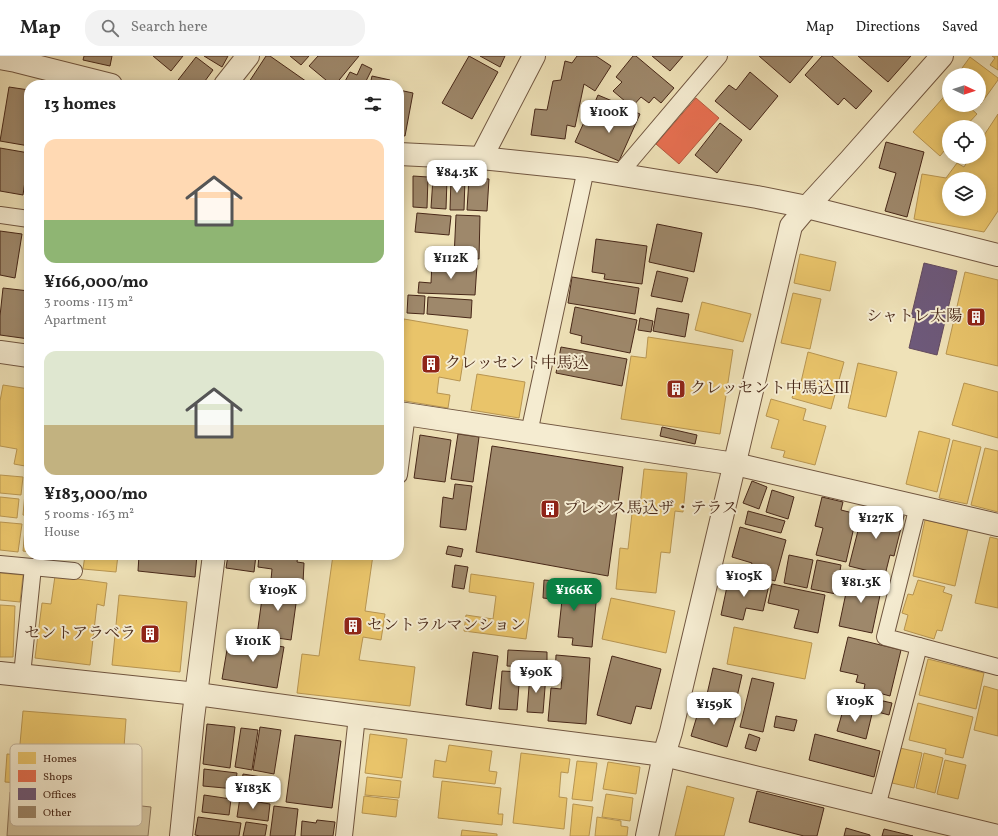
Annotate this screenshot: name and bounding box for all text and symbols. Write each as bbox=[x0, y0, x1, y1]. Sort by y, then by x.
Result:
search box bbox=[85, 10, 365, 46]
text: Map bbox=[20, 15, 61, 41]
icon: search bbox=[99, 17, 121, 39]
text: Search here bbox=[131, 17, 208, 38]
text: Map bbox=[806, 18, 834, 37]
text: Directions bbox=[856, 18, 920, 37]
text: Saved bbox=[942, 18, 978, 37]
north arrow bbox=[942, 68, 986, 112]
map controls bbox=[942, 68, 986, 216]
text: 13 homes bbox=[44, 93, 116, 116]
icon: filters bbox=[362, 93, 384, 115]
pin: ¥100K bbox=[581, 100, 637, 134]
text: ¥100K bbox=[590, 104, 629, 122]
button: locate bbox=[942, 120, 986, 164]
pin: ¥84.3K bbox=[424, 160, 490, 194]
text: ¥84.3K bbox=[436, 164, 478, 182]
icon: home bbox=[178, 165, 250, 237]
button: layers bbox=[942, 172, 986, 216]
pin: ¥112K bbox=[423, 246, 479, 280]
text: ¥112K bbox=[434, 250, 468, 268]
text: ¥166,000/mo bbox=[44, 271, 148, 294]
text: 3 rooms · 113 m² bbox=[44, 294, 133, 312]
place label: シャトレ太陽 bbox=[866, 306, 962, 328]
building icon: シャトレ太陽 bbox=[965, 306, 987, 328]
text: Apartment bbox=[44, 312, 107, 330]
building icon: クレッセント中馬込 bbox=[420, 353, 442, 375]
place label: クレッセント中馬込 bbox=[445, 353, 589, 375]
icon: home bbox=[178, 377, 250, 449]
building icon: クレッセント中馬込Ⅲ bbox=[665, 378, 687, 400]
place label: クレッセント中馬込Ⅲ bbox=[690, 378, 850, 400]
text: ¥183,000/mo bbox=[44, 483, 148, 506]
building icon: プレシス馬込ザ・テラス bbox=[539, 498, 561, 520]
place label: プレシス馬込ザ・テラス bbox=[564, 498, 738, 520]
text: 5 rooms · 163 m² bbox=[44, 506, 134, 524]
pin: ¥127K bbox=[848, 506, 904, 540]
text: ¥127K bbox=[858, 510, 894, 528]
text: House bbox=[44, 524, 80, 542]
pin: ¥105K bbox=[716, 564, 772, 598]
text: ¥105K bbox=[725, 568, 763, 586]
pin: ¥81.3K bbox=[828, 570, 894, 604]
text: ¥81.3K bbox=[841, 574, 881, 592]
pin: ¥109K bbox=[250, 578, 306, 612]
pin: ¥166K bbox=[546, 578, 602, 612]
text: ¥109K bbox=[259, 582, 297, 600]
text: ¥166K bbox=[555, 582, 593, 600]
building icon: セントラルマンション bbox=[342, 615, 364, 637]
place label: セントラルマンション bbox=[367, 615, 526, 637]
place label: セントアラベラ bbox=[24, 623, 136, 645]
building icon: セントアラベラ bbox=[139, 623, 161, 645]
pin: ¥101K bbox=[225, 629, 281, 663]
text: ¥101K bbox=[235, 633, 271, 651]
pin: ¥90K bbox=[512, 660, 560, 694]
text: ¥90K bbox=[520, 664, 552, 682]
pin: ¥109K bbox=[827, 689, 883, 723]
pin: ¥159K bbox=[686, 692, 742, 726]
text: ¥109K bbox=[836, 693, 874, 711]
text: ¥159K bbox=[696, 696, 732, 714]
legend bbox=[10, 744, 142, 826]
text: Homes bbox=[43, 752, 77, 767]
text: Shops bbox=[43, 770, 73, 785]
pin: ¥183K bbox=[225, 776, 281, 810]
text: ¥183K bbox=[235, 780, 271, 798]
text: Offices bbox=[43, 788, 77, 803]
text: Other bbox=[43, 806, 72, 821]

